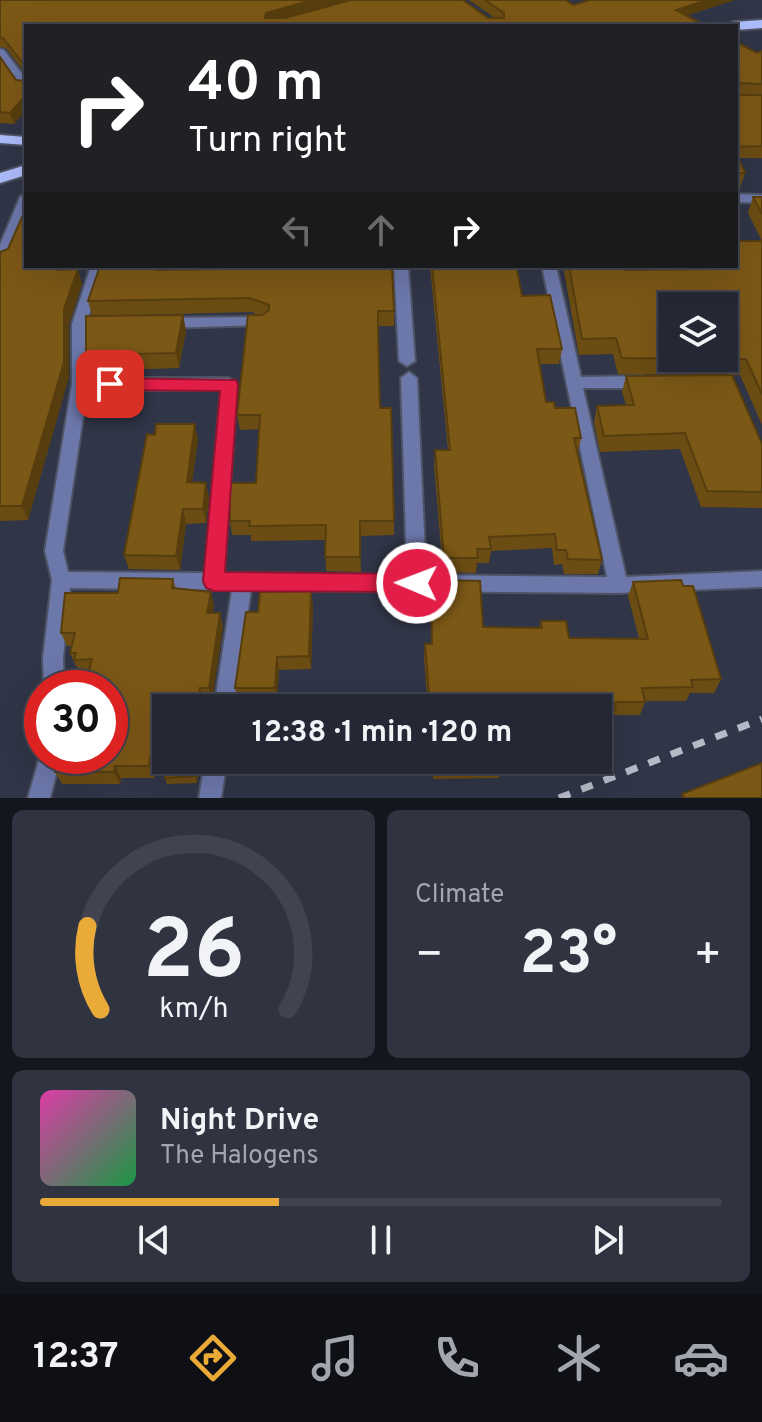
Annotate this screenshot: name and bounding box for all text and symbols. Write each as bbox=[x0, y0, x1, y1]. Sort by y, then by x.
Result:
text: 40 m bbox=[188, 50, 324, 120]
icon: right bbox=[56, 56, 160, 160]
text: Turn right bbox=[188, 119, 347, 165]
icon: left bbox=[275, 208, 319, 252]
icon: ahead bbox=[359, 208, 403, 252]
icon: right bbox=[443, 208, 487, 252]
map controls bbox=[658, 292, 738, 372]
button: layers bbox=[658, 292, 738, 372]
pin bbox=[76, 350, 144, 418]
icon: arrive bbox=[88, 362, 132, 406]
position arrow bbox=[375, 541, 459, 625]
speed limit sign: 30 bbox=[24, 670, 128, 774]
text: 12:38 · 1 min · 120 m bbox=[252, 715, 512, 752]
text: Climate bbox=[415, 879, 504, 912]
text: 26 bbox=[143, 903, 245, 1008]
text: 23° bbox=[520, 919, 617, 995]
text: − bbox=[415, 929, 443, 985]
text: + bbox=[694, 929, 722, 985]
text: km/h bbox=[159, 992, 228, 1028]
text: Night Drive bbox=[160, 1103, 319, 1140]
text: The Halogens bbox=[160, 1140, 319, 1173]
icon: previous bbox=[132, 1218, 176, 1262]
icon: pause bbox=[359, 1218, 403, 1262]
icon: next bbox=[586, 1218, 630, 1262]
icon: directions bbox=[185, 1330, 241, 1386]
icon: music bbox=[307, 1330, 363, 1386]
icon: phone bbox=[429, 1330, 485, 1386]
icon: climate bbox=[551, 1330, 607, 1386]
icon: car bbox=[673, 1330, 729, 1386]
text: 12:37 bbox=[33, 1335, 119, 1381]

